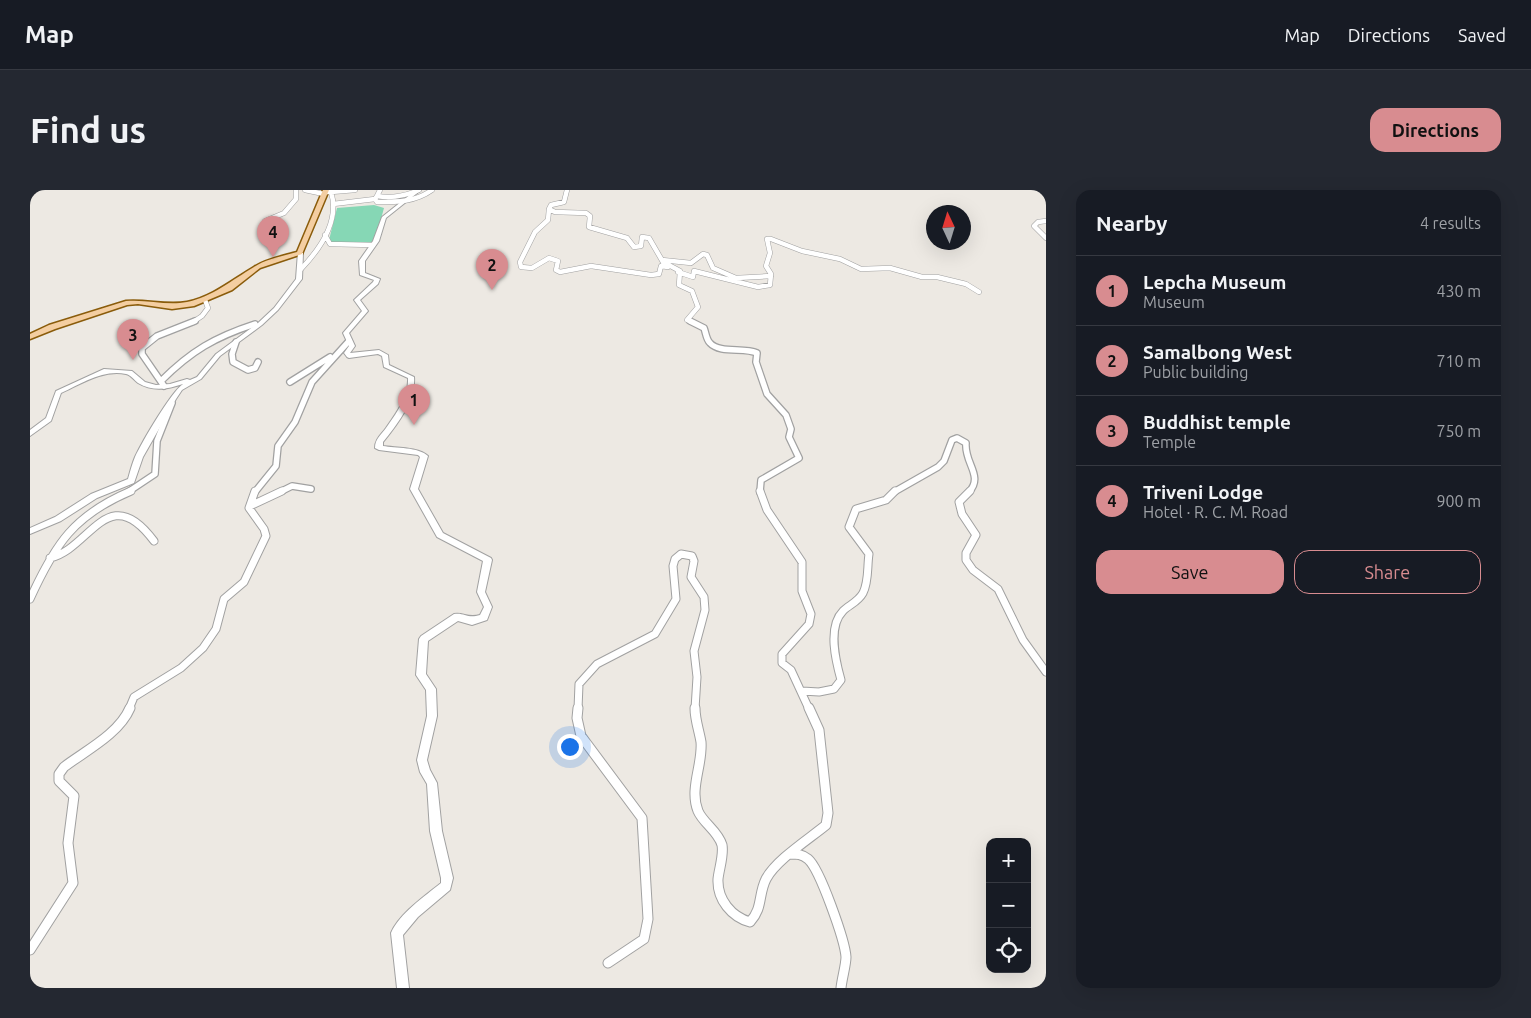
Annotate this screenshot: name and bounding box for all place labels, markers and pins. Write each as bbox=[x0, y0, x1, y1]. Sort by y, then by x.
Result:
pin: 4 bbox=[257, 216, 289, 257]
pin: 2 bbox=[476, 249, 508, 290]
pin: 3 bbox=[117, 319, 149, 360]
pin: 1 bbox=[398, 384, 430, 425]

